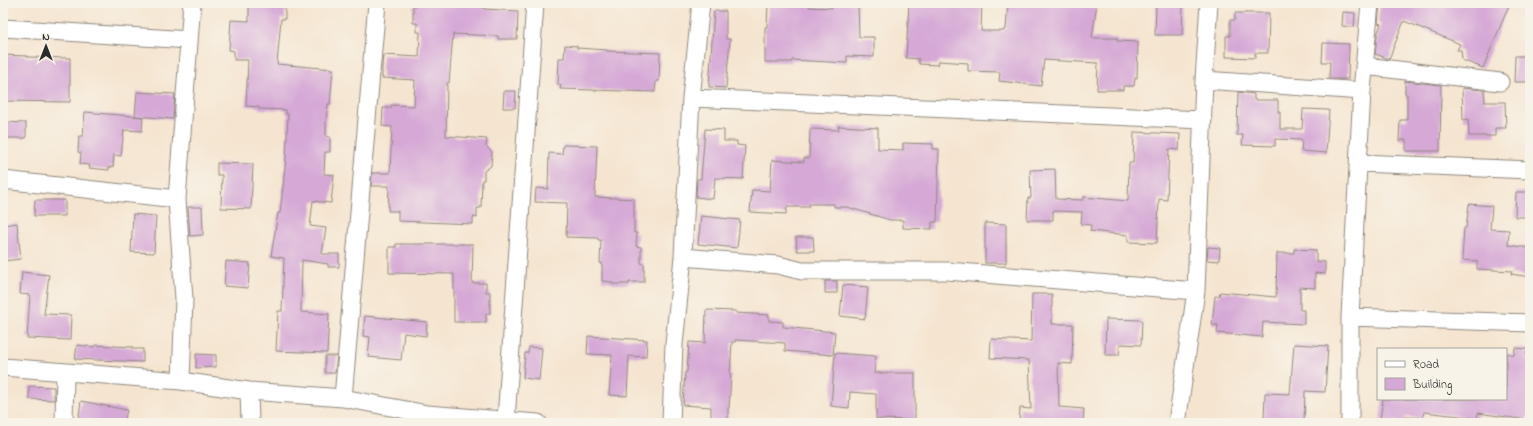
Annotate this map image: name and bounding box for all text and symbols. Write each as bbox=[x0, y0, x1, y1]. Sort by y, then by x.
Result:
north arrow bbox=[26, 26, 66, 66]
text: N bbox=[42, 29, 50, 45]
legend bbox=[1377, 348, 1507, 400]
text: Road bbox=[1413, 356, 1439, 374]
text: Building bbox=[1412, 376, 1452, 395]

